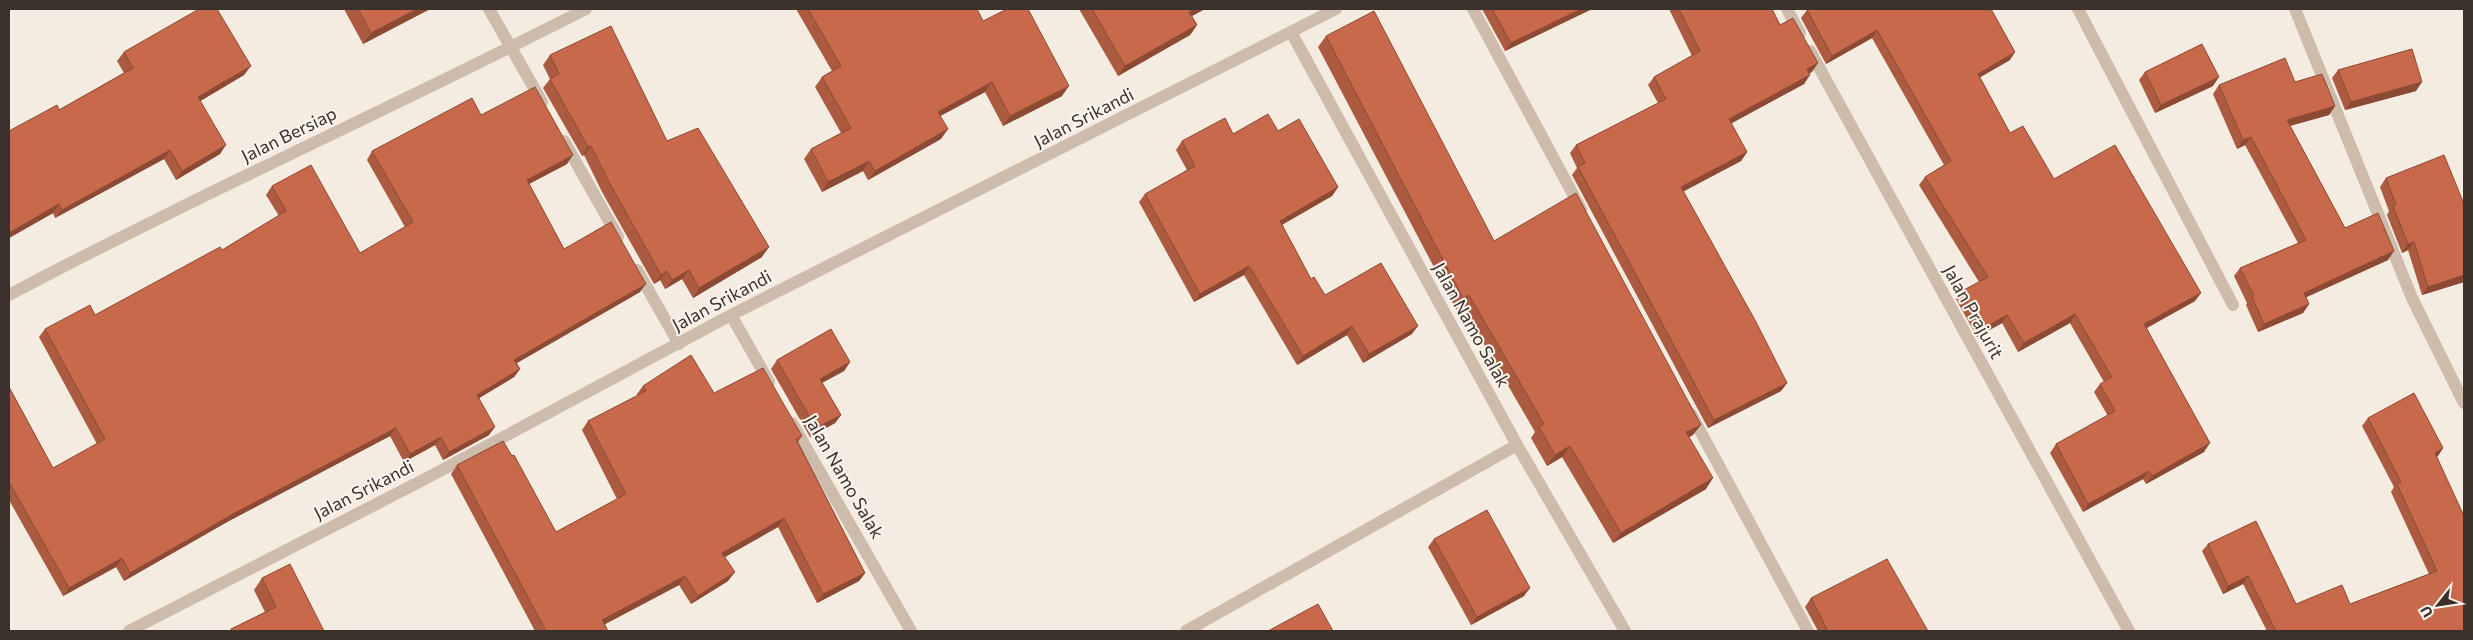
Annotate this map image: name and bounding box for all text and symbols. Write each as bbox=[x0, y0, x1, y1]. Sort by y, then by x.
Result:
street label: Jalan Srikandi bbox=[1030, 83, 1137, 152]
street label: Jalan Bersiap bbox=[237, 102, 340, 167]
street label: Jalan Namo Salak bbox=[1429, 258, 1515, 391]
street label: Jalan Prajurit bbox=[1939, 261, 2009, 362]
street label: Jalan Srikandi bbox=[668, 265, 775, 335]
street label: Jalan Namo Salak bbox=[801, 411, 889, 542]
street label: Jalan Srikandi bbox=[310, 455, 417, 524]
north arrow bbox=[2413, 580, 2463, 630]
text: U bbox=[2416, 603, 2436, 620]

